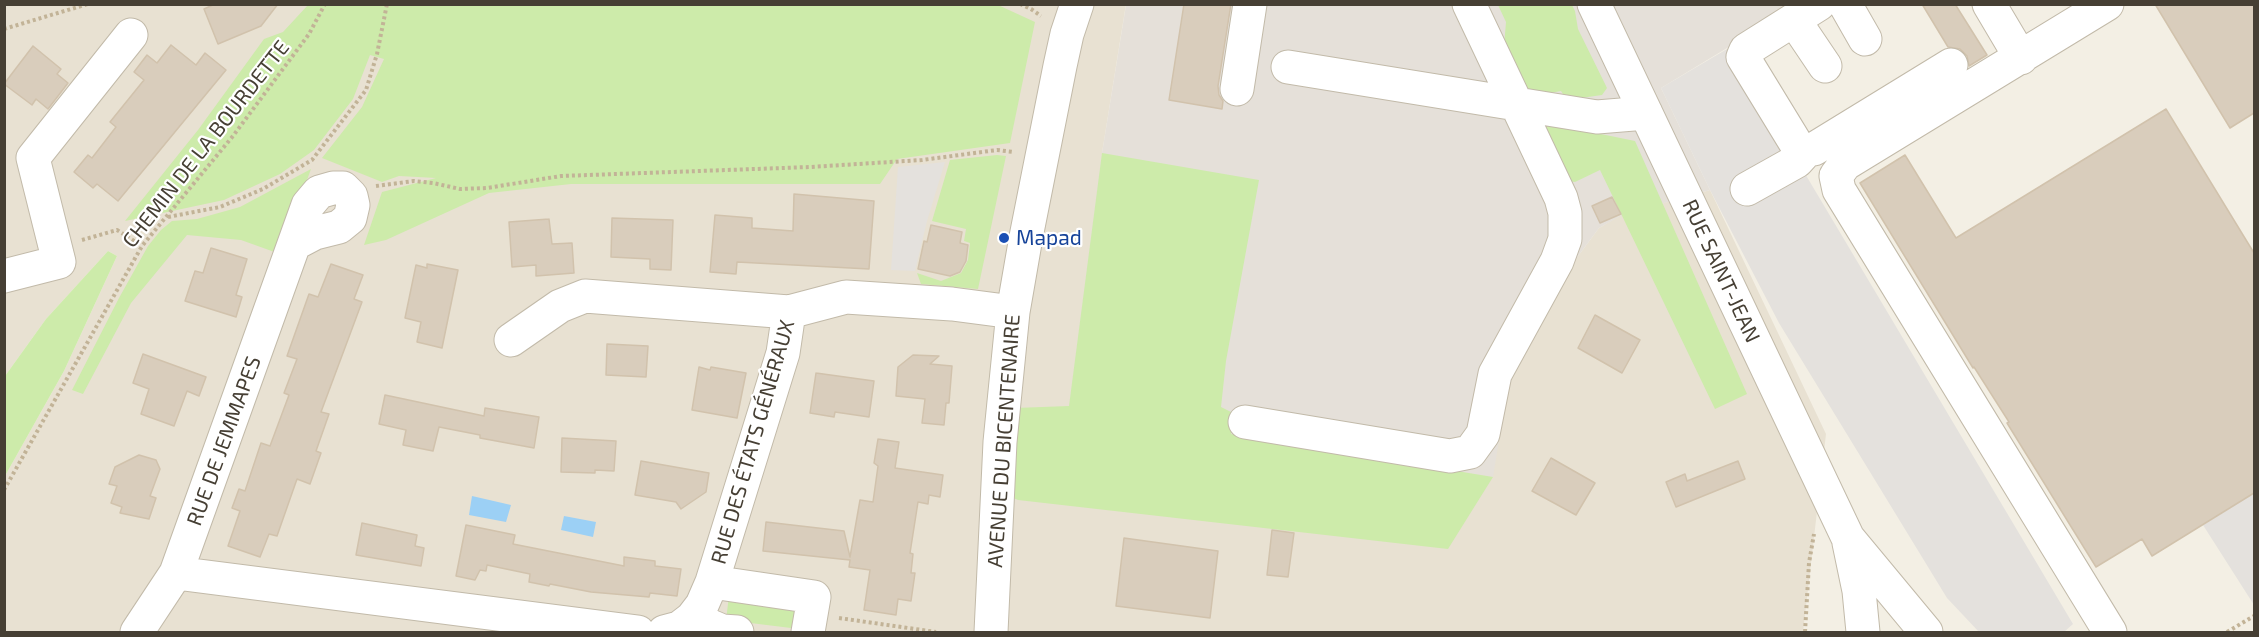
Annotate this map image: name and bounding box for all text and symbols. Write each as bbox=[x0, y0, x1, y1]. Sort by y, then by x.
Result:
street label: CHEMIN DE LA BOURDETTE bbox=[117, 35, 295, 253]
street label: RUE SAINT-JEAN bbox=[1677, 195, 1765, 347]
place label: Mapad bbox=[1016, 225, 1082, 251]
marker: Mapad bbox=[997, 231, 1011, 245]
street label: AVENUE DU BICENTENAIRE bbox=[983, 313, 1025, 569]
street label: RUE DES ÉTATS GÉNÉRAUX bbox=[706, 317, 800, 567]
street label: RUE DE JEMMAPES bbox=[182, 353, 266, 529]

